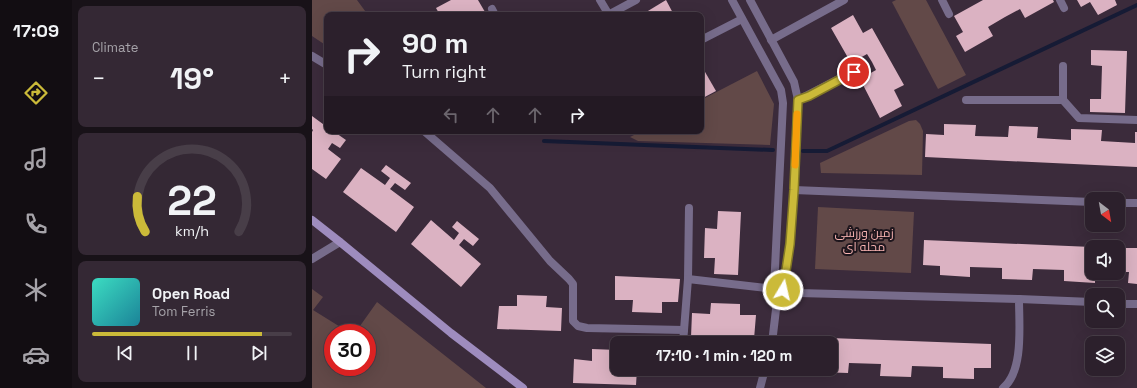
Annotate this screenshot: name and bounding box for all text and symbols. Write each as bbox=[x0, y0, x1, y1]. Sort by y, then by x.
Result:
text: 17:09 bbox=[13, 19, 59, 42]
text: 90 m bbox=[402, 25, 468, 61]
icon: right bbox=[336, 28, 388, 80]
text: Climate bbox=[92, 39, 138, 56]
pin bbox=[837, 55, 871, 89]
text: 19° bbox=[170, 59, 214, 98]
text: Turn right bbox=[402, 60, 486, 83]
icon: arrive bbox=[843, 61, 865, 83]
text: − bbox=[92, 64, 106, 92]
text: + bbox=[278, 64, 292, 92]
icon: directions bbox=[22, 79, 50, 107]
icon: left bbox=[440, 104, 462, 126]
icon: ahead bbox=[482, 104, 504, 126]
icon: ahead bbox=[524, 104, 546, 126]
icon: right bbox=[566, 104, 588, 126]
icon: music bbox=[22, 145, 50, 173]
text: 22 bbox=[167, 174, 217, 227]
north arrow bbox=[1085, 192, 1125, 232]
map controls bbox=[1085, 192, 1125, 376]
icon: phone bbox=[22, 210, 50, 238]
text: km/h bbox=[175, 222, 209, 240]
park label: زمین ورزشی محله ای bbox=[834, 225, 894, 255]
button: sound bbox=[1085, 240, 1125, 280]
position arrow bbox=[762, 269, 804, 311]
icon: climate bbox=[22, 276, 50, 304]
text: Open Road bbox=[152, 284, 230, 303]
button: search bbox=[1085, 288, 1125, 328]
text: Tom Ferris bbox=[152, 303, 215, 320]
speed limit sign: 30 bbox=[324, 324, 376, 376]
button: layers bbox=[1085, 336, 1125, 376]
icon: car bbox=[22, 341, 50, 369]
icon: previous bbox=[114, 342, 136, 364]
icon: pause bbox=[181, 342, 203, 364]
icon: next bbox=[248, 342, 270, 364]
text: 17:10 · 1 min · 120 m bbox=[656, 346, 792, 365]

